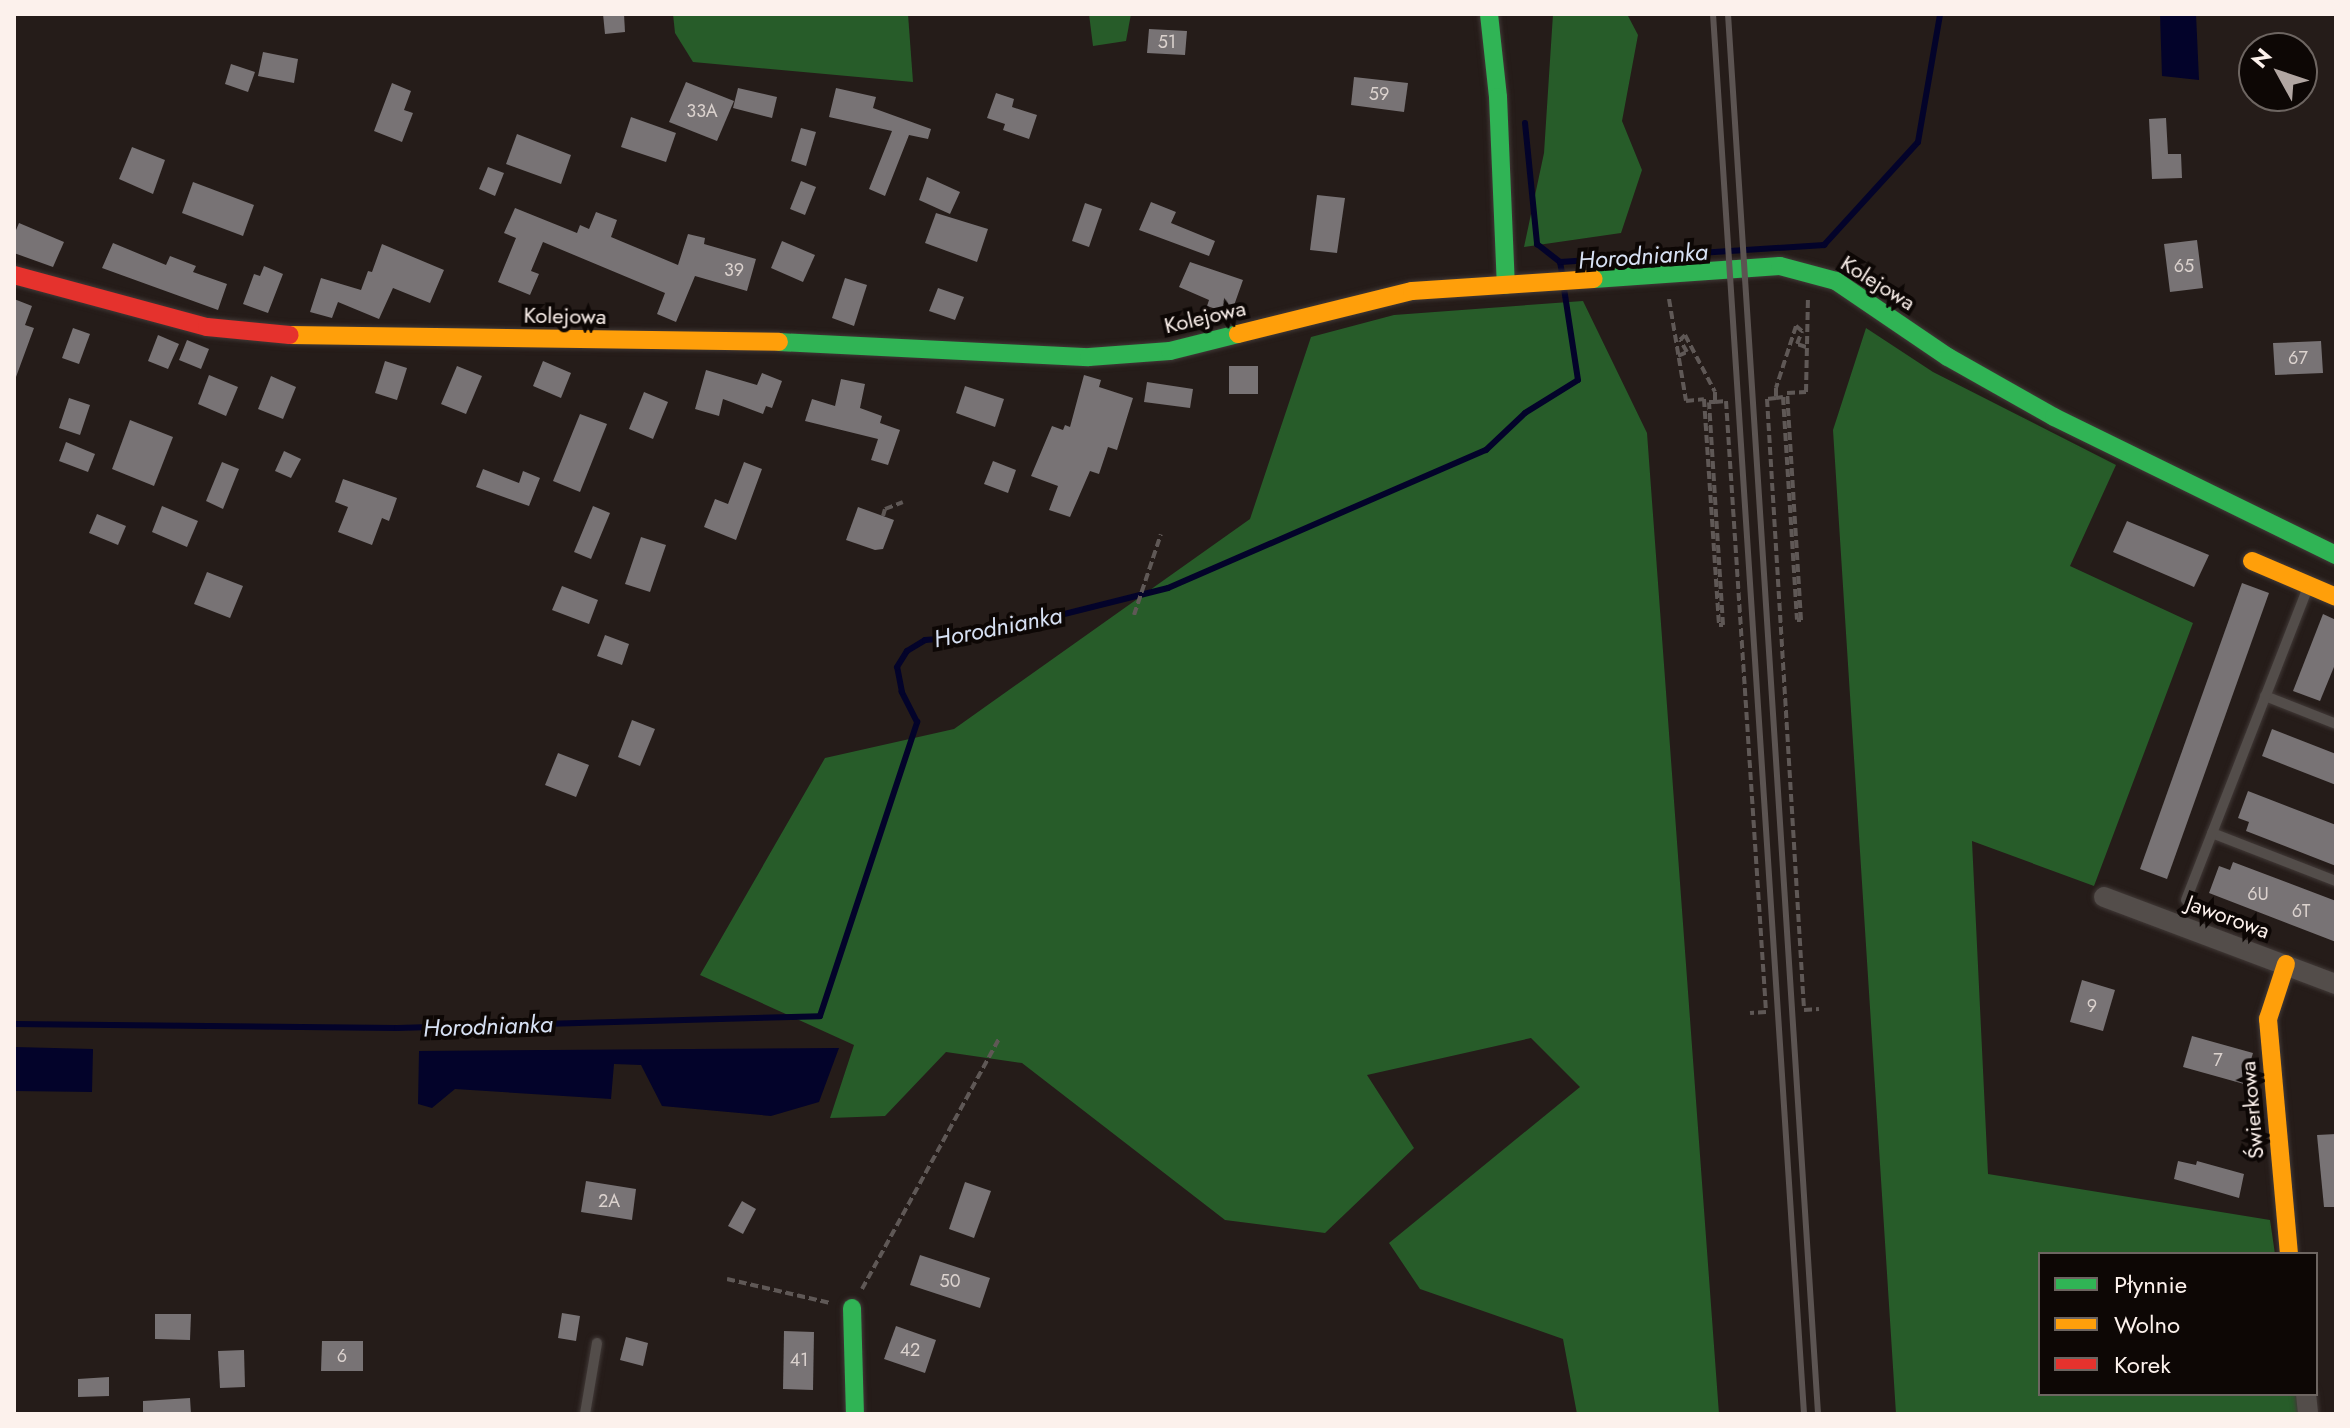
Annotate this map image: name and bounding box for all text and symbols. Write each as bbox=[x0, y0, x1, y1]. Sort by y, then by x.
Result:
house number: 51 bbox=[1158, 31, 1176, 53]
north arrow bbox=[2238, 32, 2318, 112]
text: N bbox=[2243, 41, 2279, 75]
house number: 59 bbox=[1369, 83, 1389, 105]
house number: 33A bbox=[686, 100, 718, 122]
water label: Horodnianka bbox=[1577, 237, 1709, 275]
street label: Kolejowa bbox=[1836, 250, 1920, 316]
house number: 65 bbox=[2174, 255, 2194, 277]
house number: 39 bbox=[724, 259, 744, 281]
street label: Kolejowa bbox=[1162, 295, 1248, 339]
street label: Kolejowa bbox=[523, 302, 607, 330]
house number: 67 bbox=[2288, 347, 2308, 369]
water label: Horodnianka bbox=[931, 600, 1065, 654]
house number: 6U bbox=[2247, 883, 2269, 905]
street label: Jaworowa bbox=[2183, 890, 2273, 944]
house number: 6T bbox=[2292, 900, 2310, 922]
house number: 9 bbox=[2087, 995, 2097, 1017]
water label: Horodnianka bbox=[422, 1009, 554, 1043]
house number: 7 bbox=[2213, 1049, 2223, 1071]
street label: Świerkowa bbox=[2235, 1060, 2269, 1160]
house number: 2A bbox=[598, 1190, 620, 1212]
legend bbox=[2038, 1252, 2318, 1396]
text: Płynnie bbox=[2114, 1267, 2187, 1302]
house number: 50 bbox=[940, 1270, 960, 1292]
text: Wolno bbox=[2114, 1307, 2180, 1342]
house number: 42 bbox=[900, 1339, 920, 1361]
house number: 6 bbox=[337, 1345, 347, 1367]
text: Korek bbox=[2114, 1347, 2171, 1382]
house number: 41 bbox=[790, 1349, 808, 1371]

